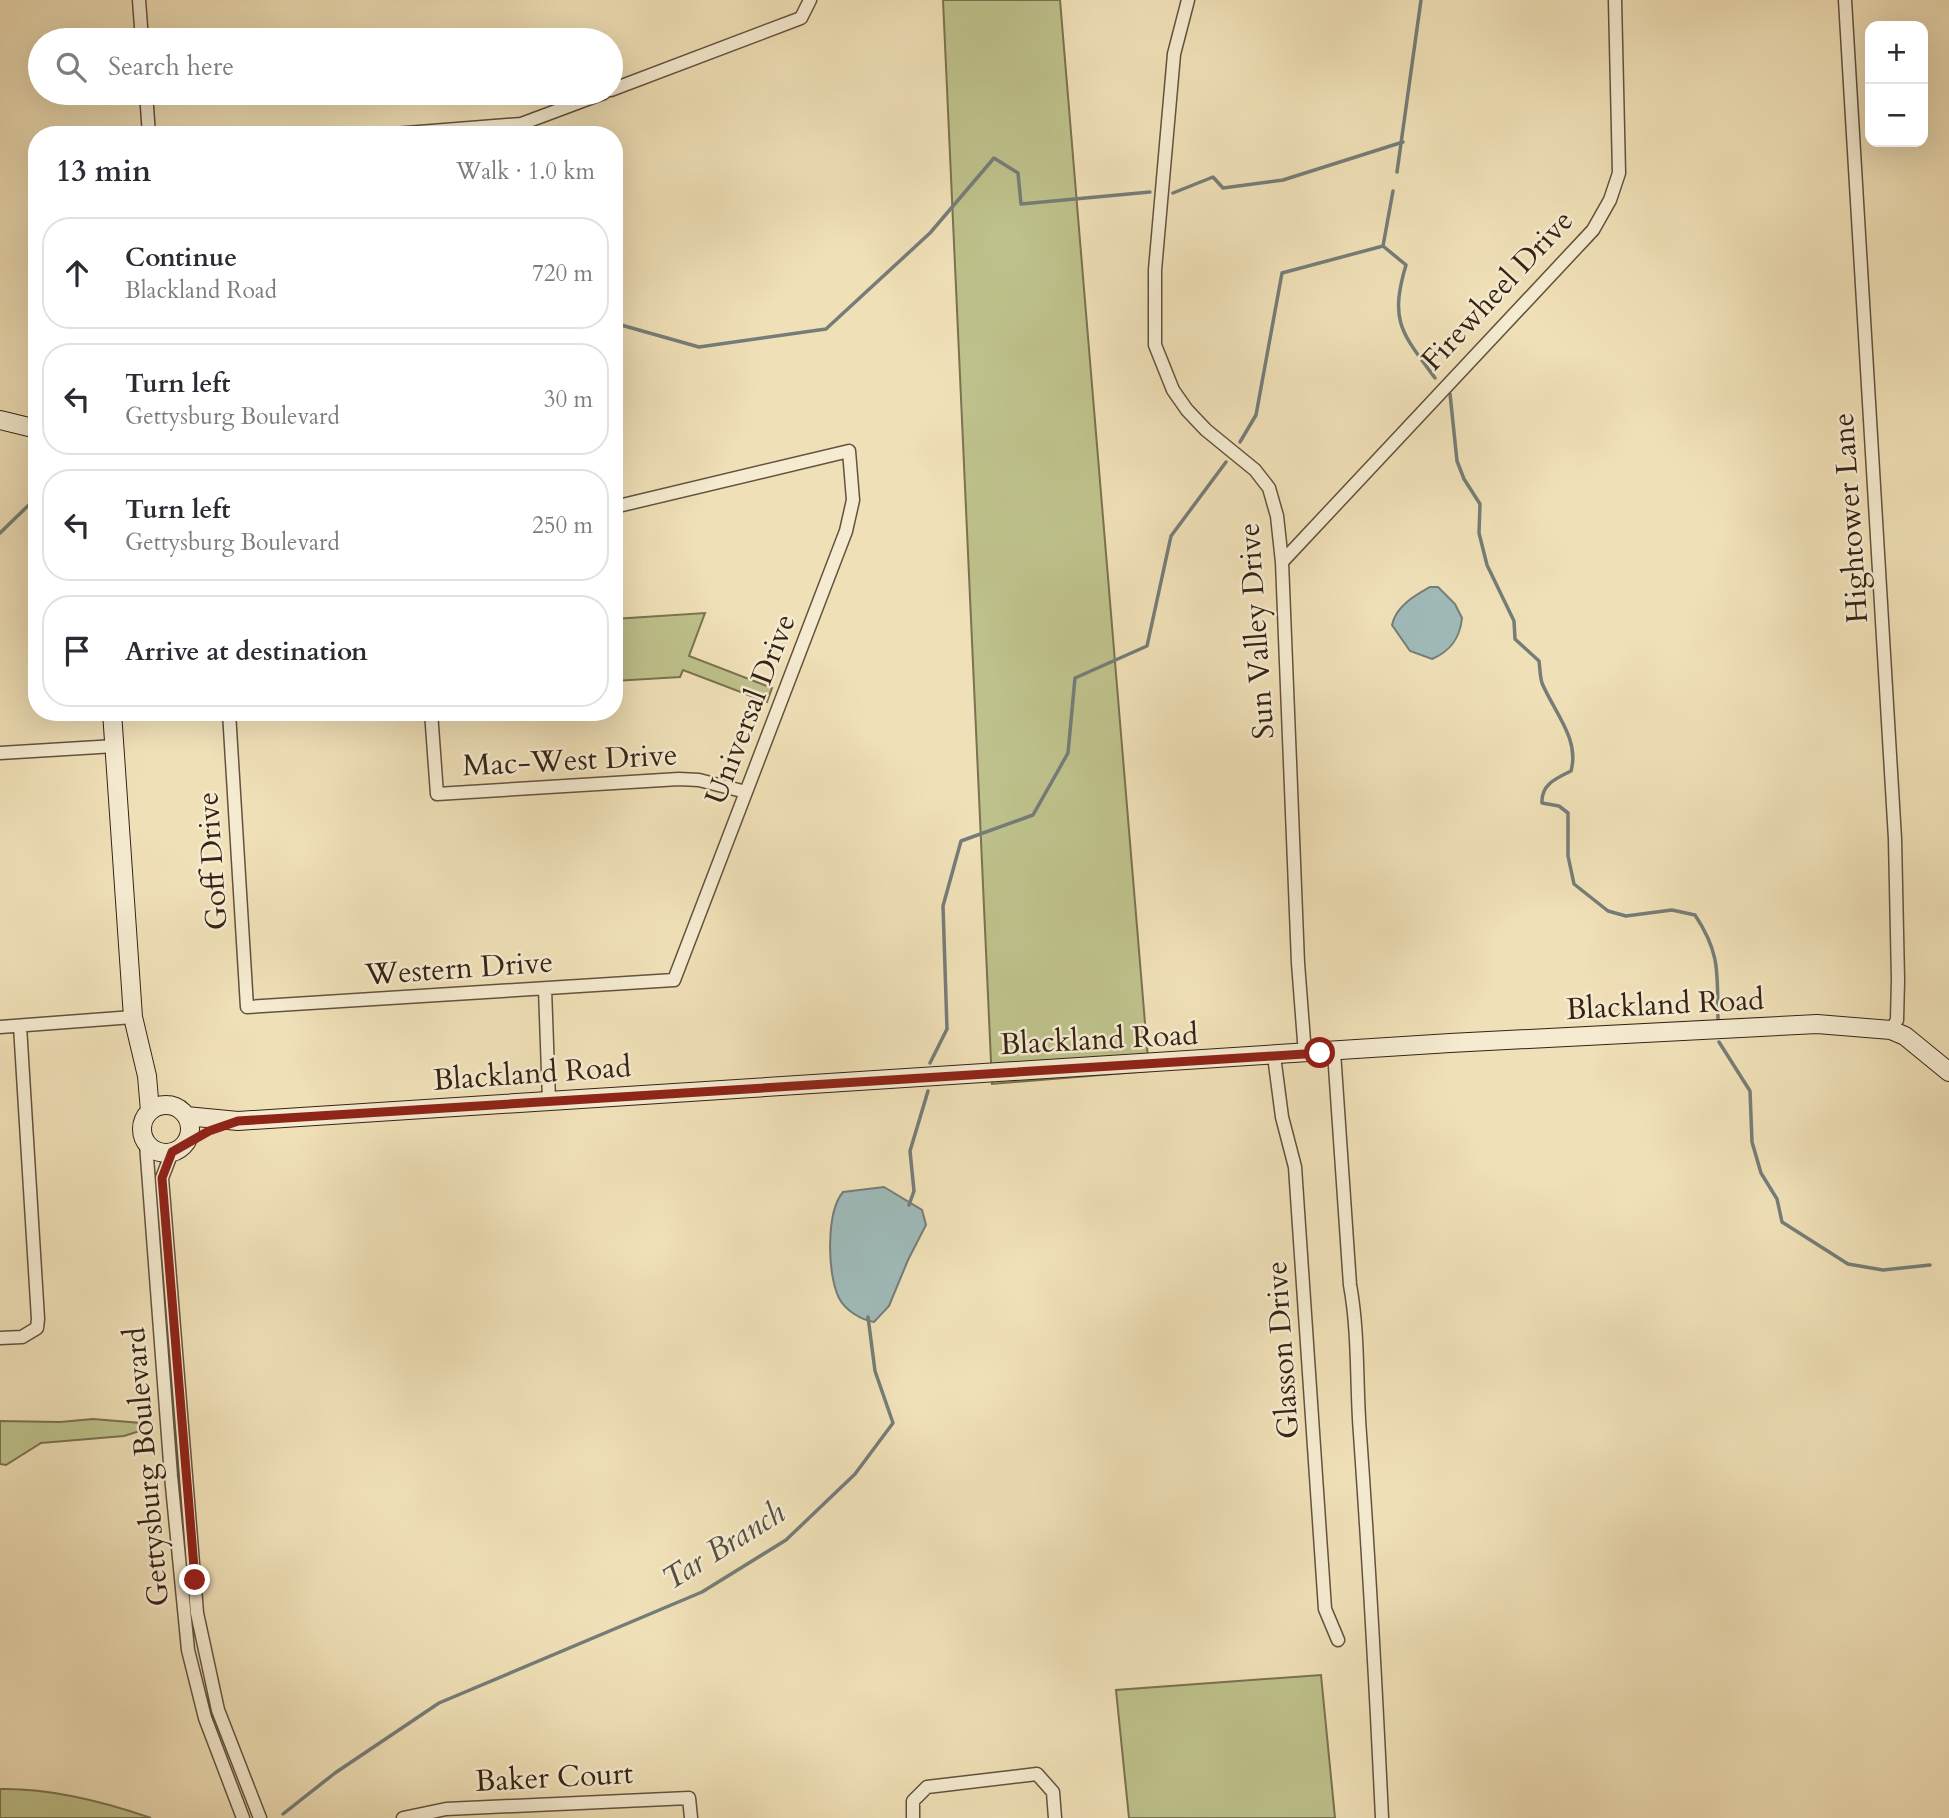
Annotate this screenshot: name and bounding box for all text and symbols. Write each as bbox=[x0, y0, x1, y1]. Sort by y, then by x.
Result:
map controls bbox=[1865, 21, 1928, 147]
button: + bbox=[1865, 21, 1928, 84]
search box bbox=[28, 28, 623, 105]
icon: search bbox=[52, 48, 90, 86]
text: Search here bbox=[108, 49, 234, 84]
button: − bbox=[1865, 84, 1928, 147]
text: 13 min bbox=[56, 151, 151, 192]
text: Walk · 1.0 km bbox=[456, 156, 595, 187]
street label: Firewheel Drive bbox=[1412, 201, 1583, 380]
text: Continue bbox=[125, 240, 237, 275]
icon: ahead bbox=[58, 254, 96, 292]
text: 720 m bbox=[532, 258, 593, 289]
text: Blackland Road bbox=[125, 275, 277, 306]
text: Turn left bbox=[125, 366, 230, 401]
icon: left bbox=[58, 380, 96, 418]
text: 30 m bbox=[544, 384, 593, 415]
text: Gettysburg Boulevard bbox=[125, 401, 340, 432]
street label: Hightower Lane bbox=[1823, 411, 1878, 625]
text: Turn left bbox=[125, 492, 230, 527]
icon: left bbox=[58, 506, 96, 544]
text: 250 m bbox=[532, 510, 593, 541]
street label: Sun Valley Drive bbox=[1228, 521, 1285, 741]
text: Gettysburg Boulevard bbox=[125, 527, 340, 558]
street label: Universal Drive bbox=[695, 608, 806, 810]
icon: arrive bbox=[58, 632, 96, 670]
text: Arrive at destination bbox=[125, 634, 368, 669]
street label: Mac-West Drive bbox=[462, 734, 679, 787]
street label: Goff Drive bbox=[187, 790, 238, 932]
street label: Western Drive bbox=[363, 941, 554, 996]
street label: Blackland Road bbox=[1565, 979, 1765, 1030]
street label: Blackland Road bbox=[999, 1014, 1199, 1065]
route start bbox=[1304, 1037, 1335, 1068]
street label: Blackland Road bbox=[432, 1046, 632, 1101]
street label: Glasson Drive bbox=[1256, 1260, 1309, 1440]
street label: Gettysburg Boulevard bbox=[114, 1326, 179, 1608]
water label: Tar Branch bbox=[654, 1491, 793, 1601]
route end bbox=[179, 1564, 210, 1595]
street label: Baker Court bbox=[474, 1753, 635, 1802]

